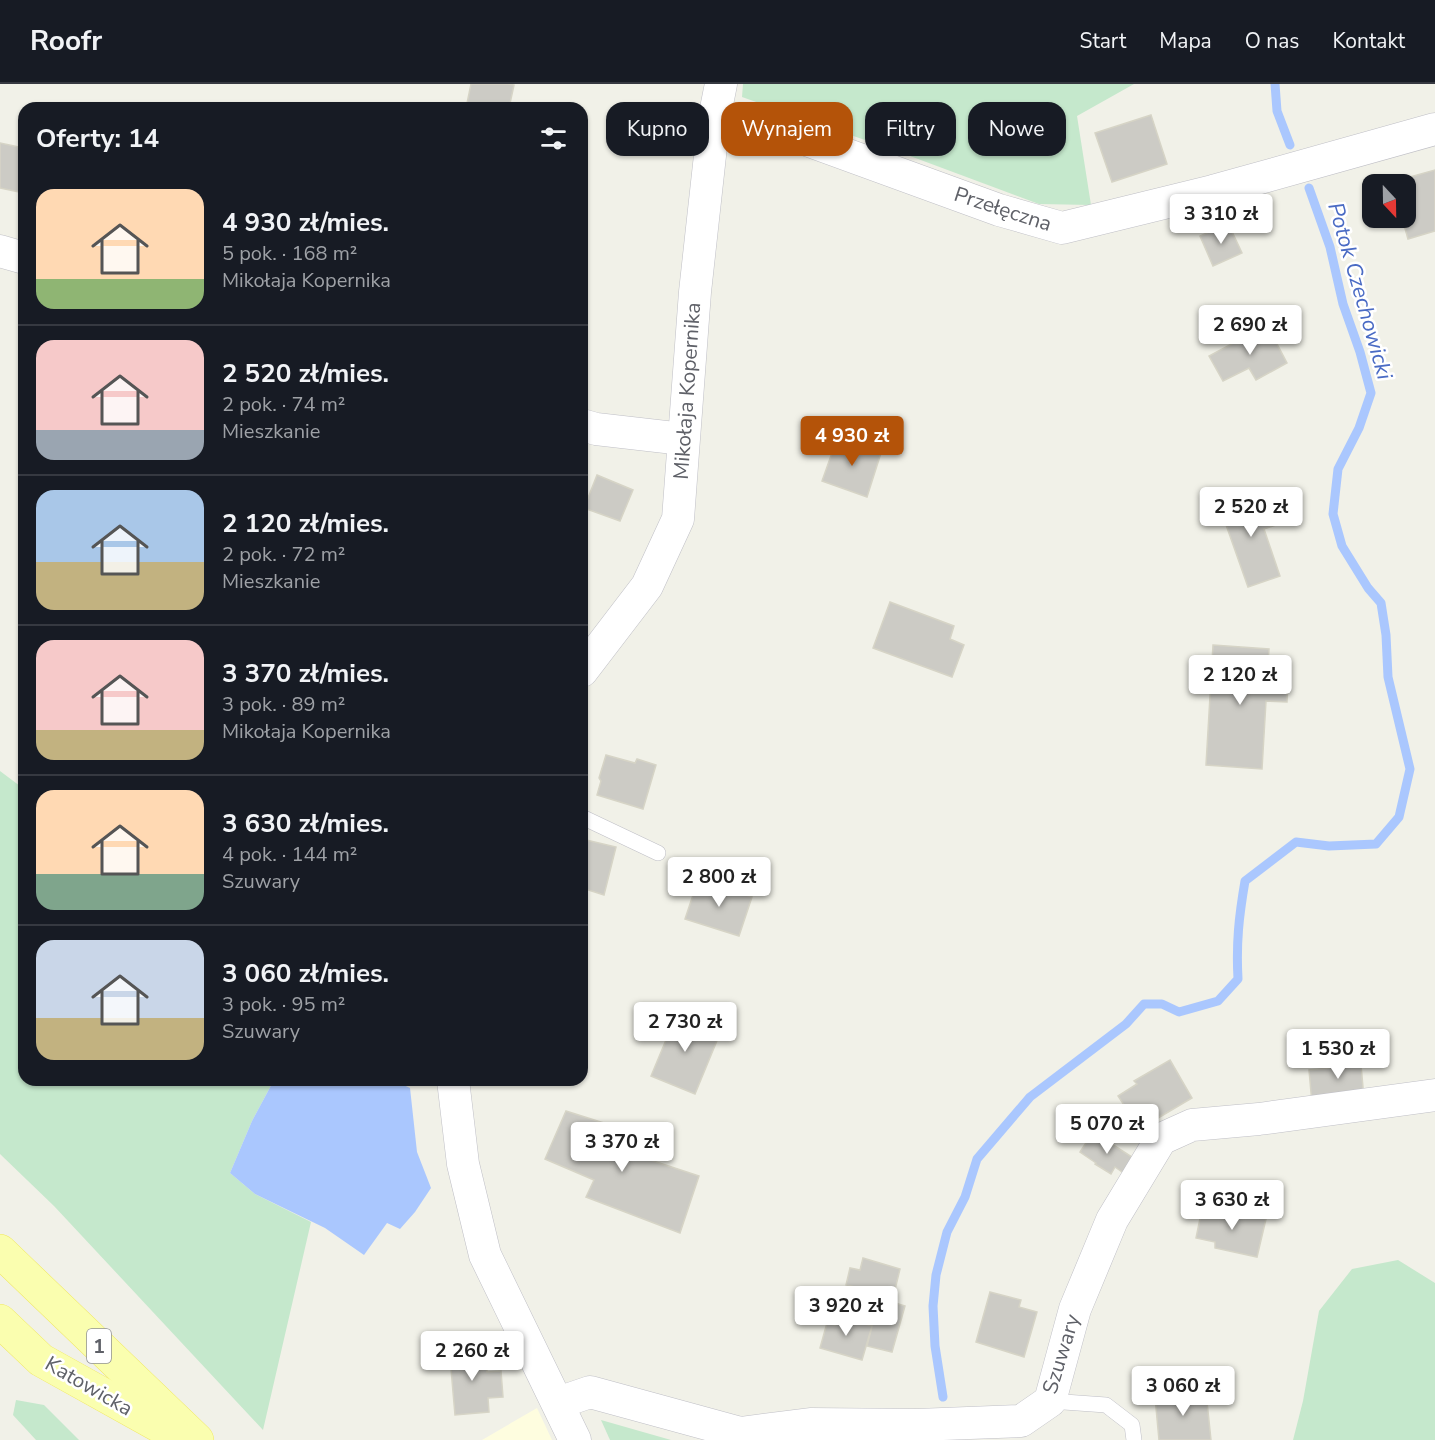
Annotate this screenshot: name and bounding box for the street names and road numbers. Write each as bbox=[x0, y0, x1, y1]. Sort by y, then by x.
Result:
street label: Przełęczna bbox=[951, 180, 1055, 238]
street label: Mikołaja Kopernika bbox=[667, 302, 707, 480]
street label: Szuwary bbox=[1036, 1311, 1086, 1397]
road number: 1 bbox=[87, 1329, 111, 1363]
street label: Katowicka bbox=[40, 1350, 138, 1422]

